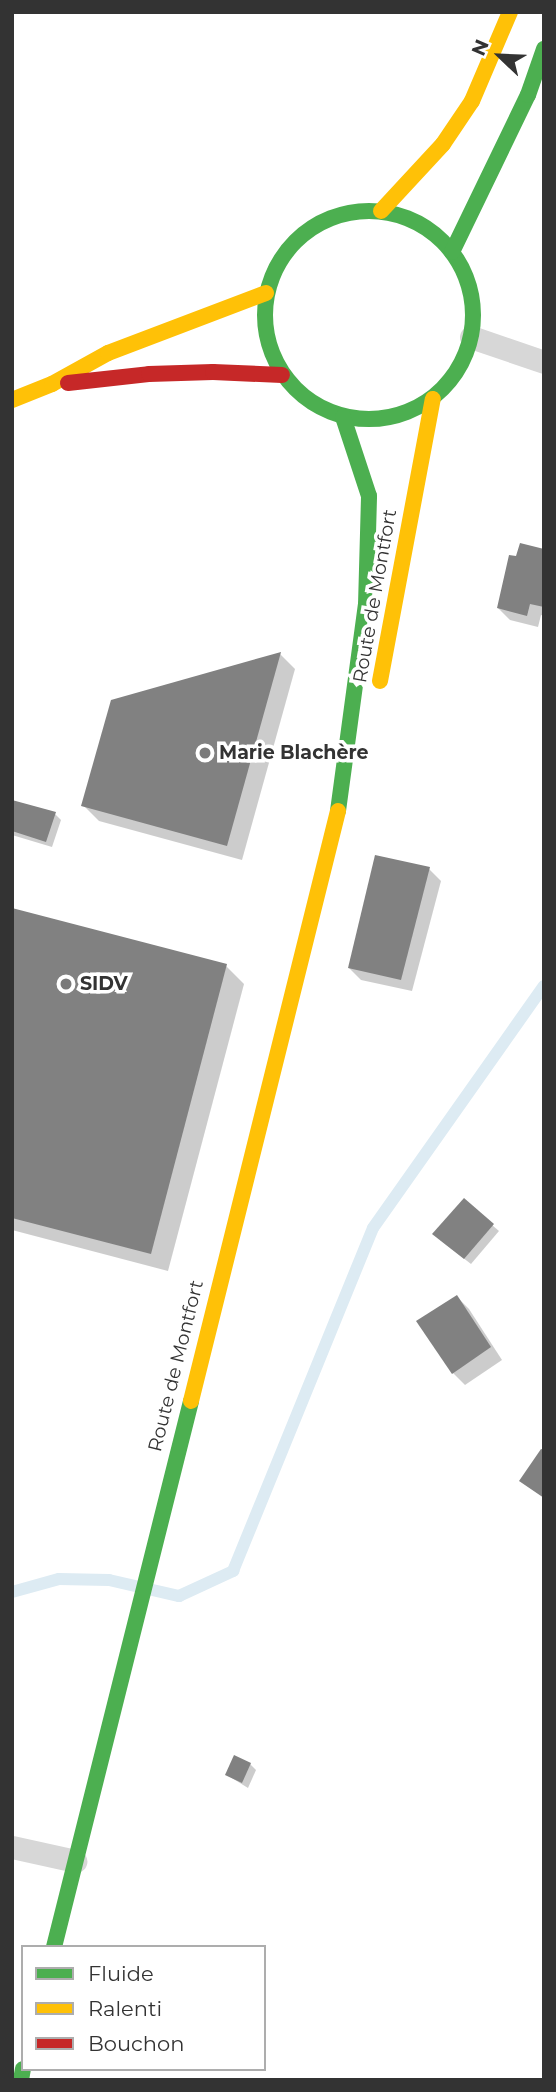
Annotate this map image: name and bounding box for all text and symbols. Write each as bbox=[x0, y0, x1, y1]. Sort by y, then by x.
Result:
north arrow bbox=[465, 21, 535, 91]
text: N bbox=[467, 36, 494, 59]
street label: Route de Montfort bbox=[348, 507, 402, 685]
place label: Marie Blachère bbox=[219, 742, 368, 764]
marker: Marie Blachère bbox=[197, 745, 213, 761]
place label: SIDV bbox=[80, 973, 128, 995]
marker: SIDV bbox=[58, 976, 74, 992]
street label: Route de Montfort bbox=[144, 1278, 208, 1454]
legend bbox=[21, 1945, 266, 2071]
text: Fluide bbox=[88, 1961, 154, 1986]
text: Ralenti bbox=[88, 1996, 162, 2021]
text: Bouchon bbox=[88, 2031, 184, 2056]

